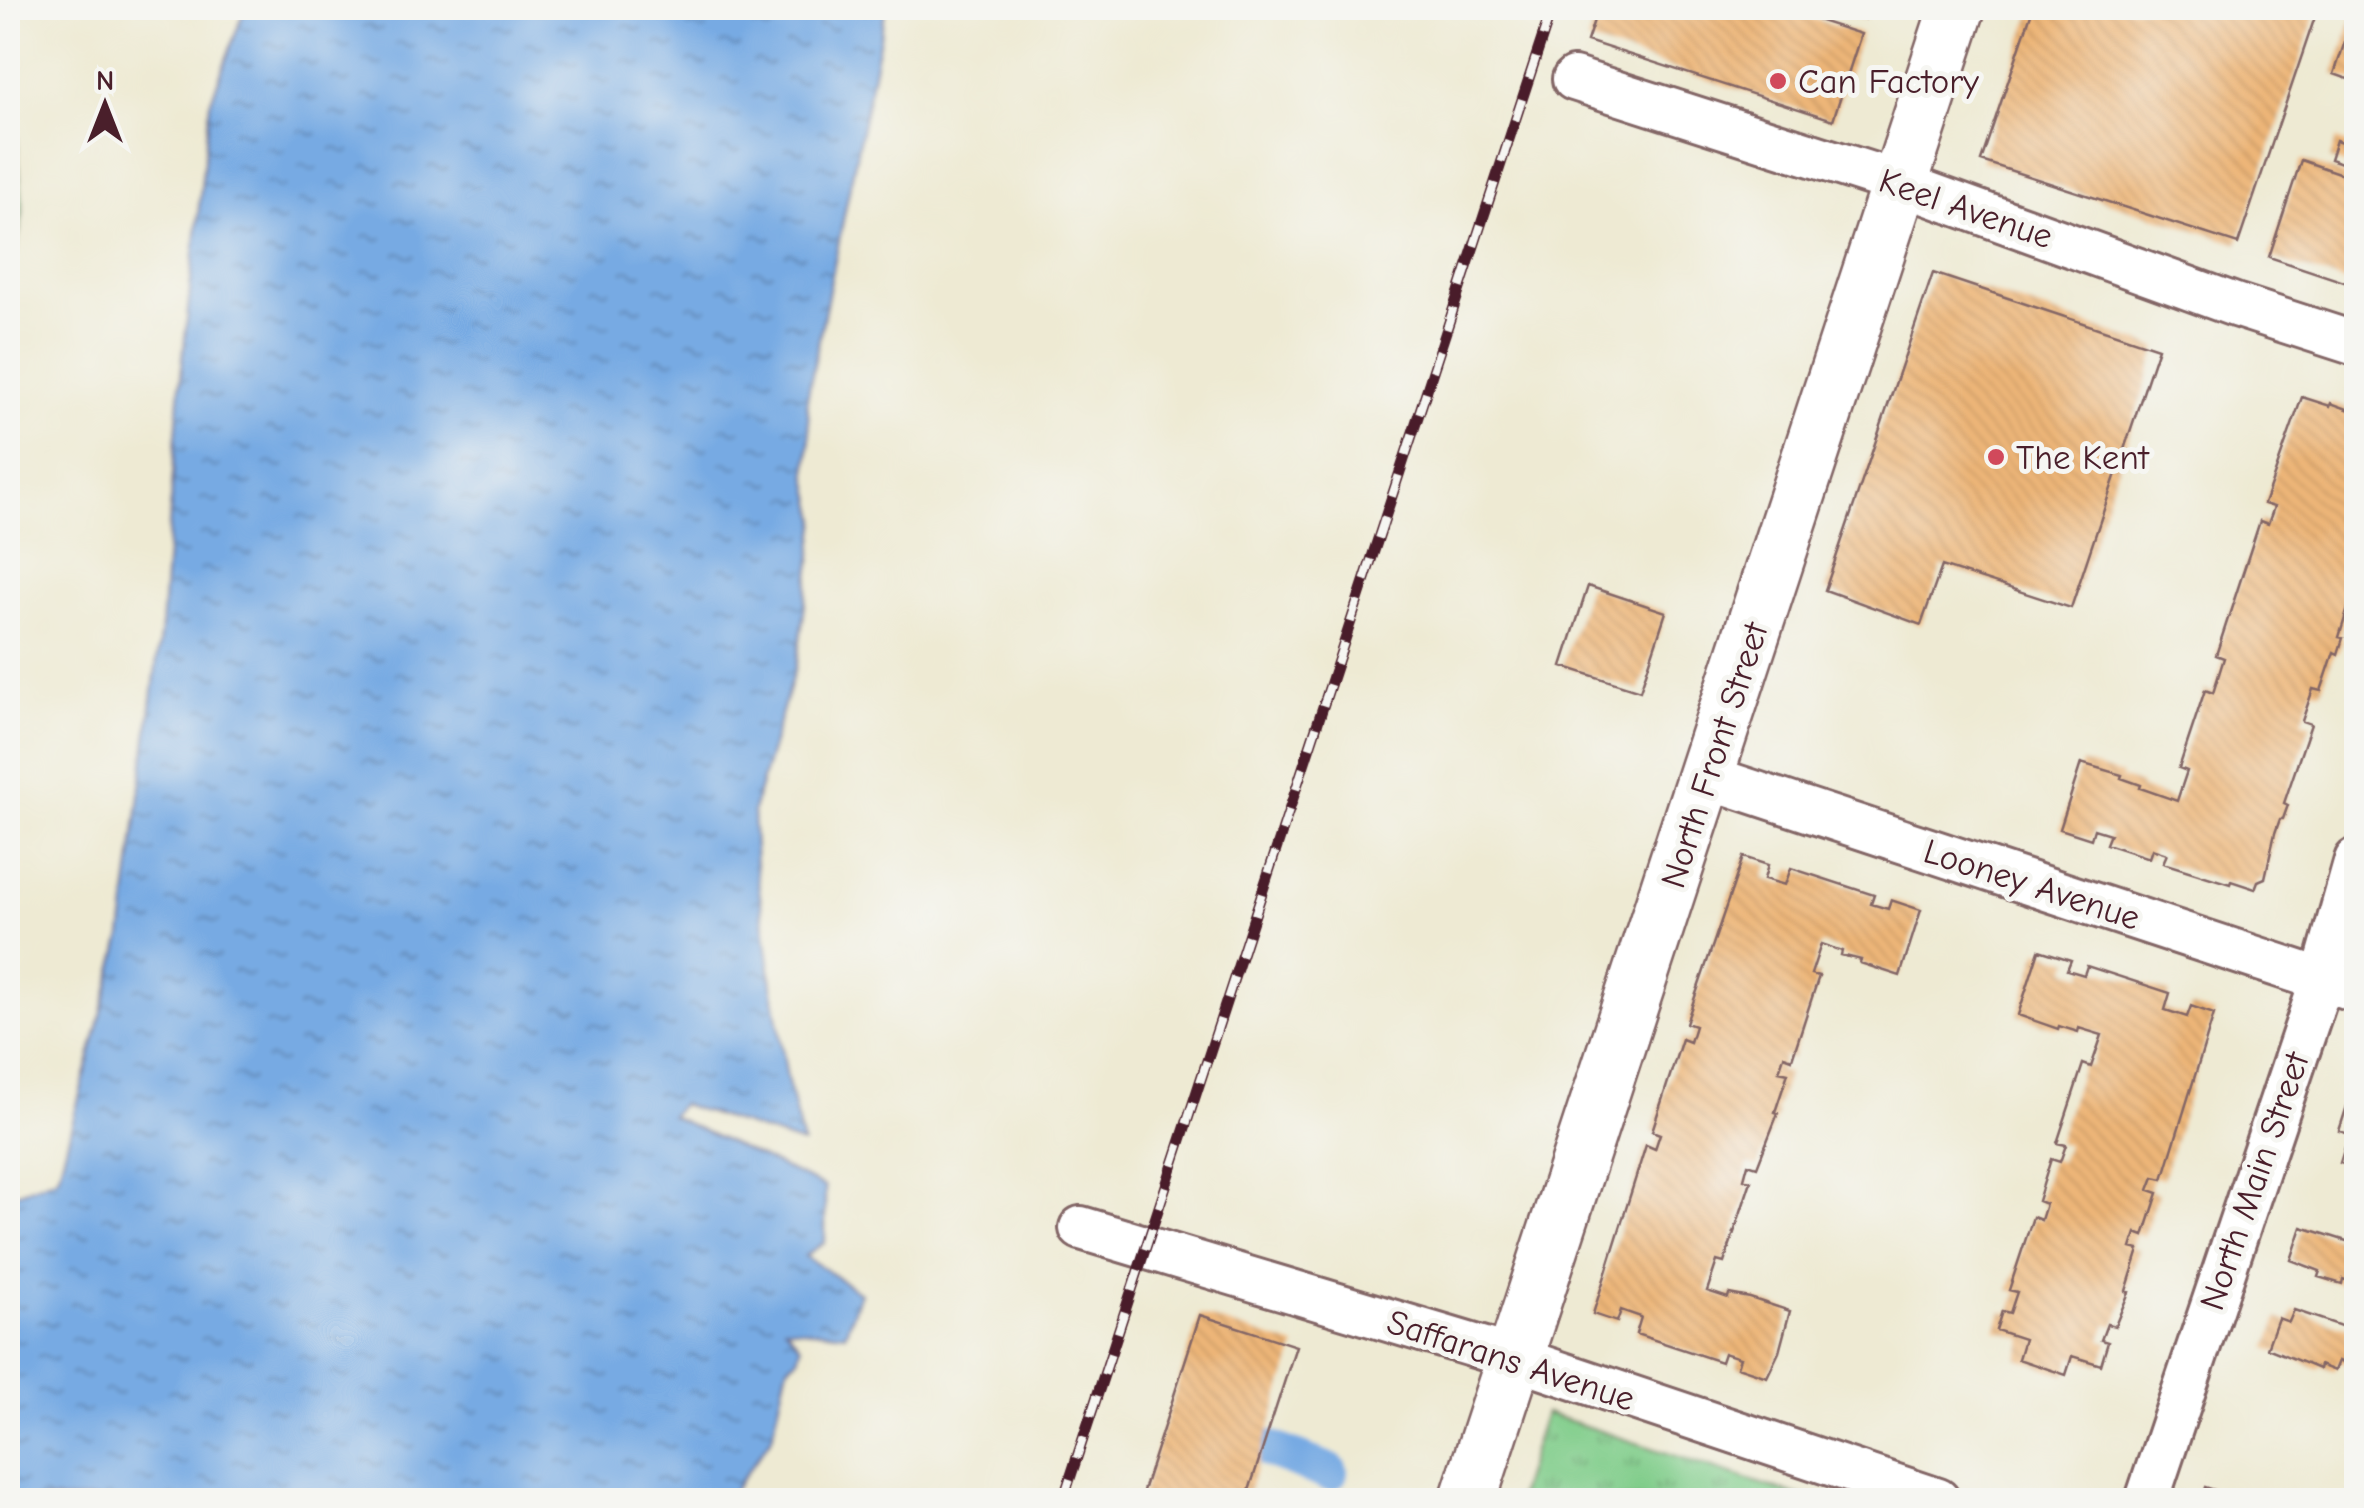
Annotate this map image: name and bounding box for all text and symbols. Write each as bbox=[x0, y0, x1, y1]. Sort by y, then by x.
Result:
north arrow bbox=[55, 55, 155, 155]
place label: Can Factory bbox=[1798, 61, 1979, 102]
text: N bbox=[96, 65, 114, 97]
marker: Can Factory bbox=[1767, 70, 1789, 92]
street label: Keel Avenue bbox=[1874, 160, 2058, 257]
place label: The Kent bbox=[2016, 437, 2150, 478]
marker: The Kent bbox=[1985, 446, 2007, 468]
street label: North Front Street bbox=[1652, 616, 1777, 893]
street label: Looney Avenue bbox=[1919, 830, 2145, 939]
street label: North Main Street bbox=[2191, 1046, 2318, 1315]
street label: Saffarans Avenue bbox=[1382, 1301, 1640, 1420]

